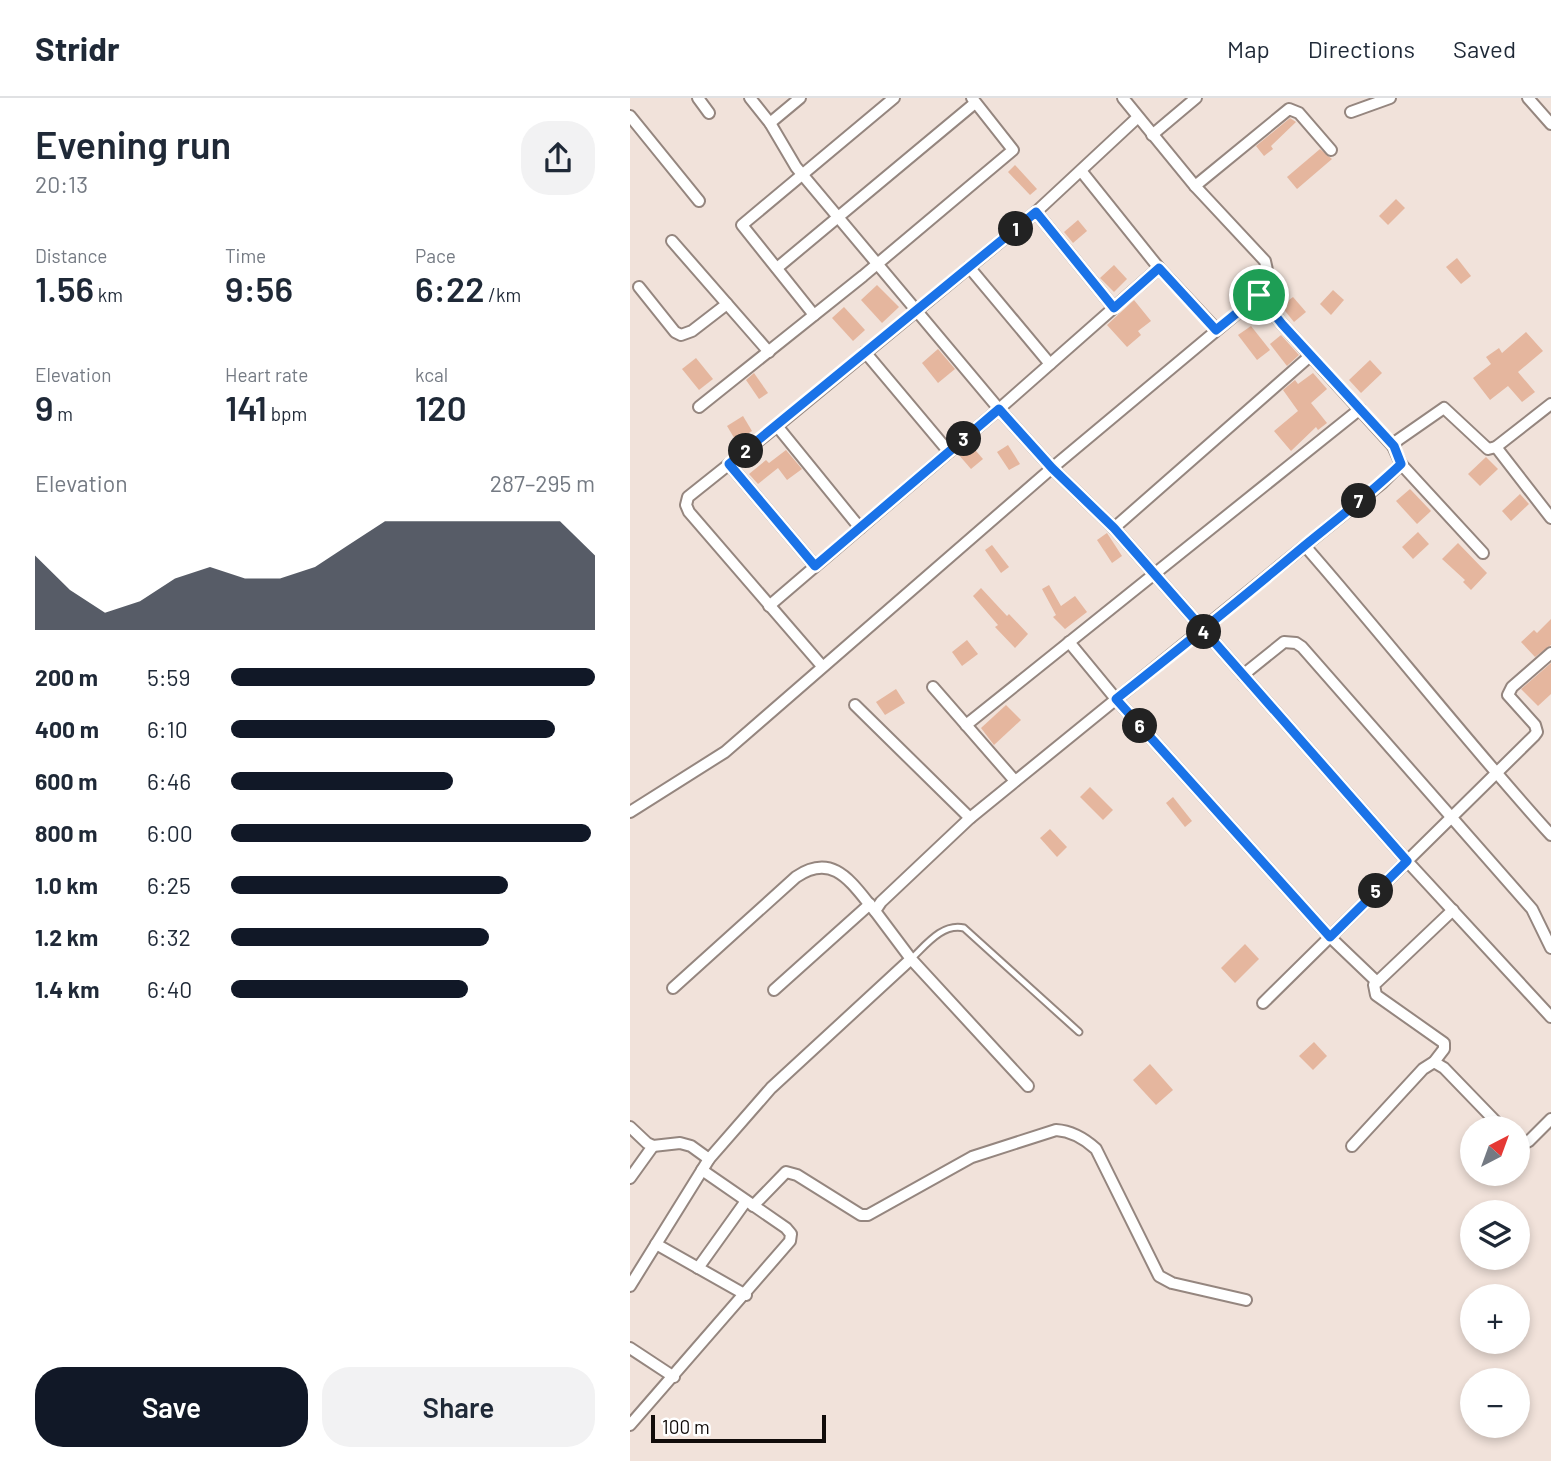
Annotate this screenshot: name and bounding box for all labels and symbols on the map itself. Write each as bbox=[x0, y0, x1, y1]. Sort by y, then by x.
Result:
pin: 1 bbox=[998, 212, 1034, 246]
pin bbox=[1229, 265, 1289, 325]
pin: 3 bbox=[946, 422, 982, 456]
pin: 2 bbox=[729, 434, 764, 468]
pin: 7 bbox=[1342, 484, 1376, 518]
pin: 4 bbox=[1186, 614, 1222, 650]
pin: 6 bbox=[1122, 708, 1158, 744]
pin: 5 bbox=[1358, 874, 1394, 908]
north arrow bbox=[1460, 1116, 1530, 1186]
scale bar bbox=[651, 1412, 826, 1444]

